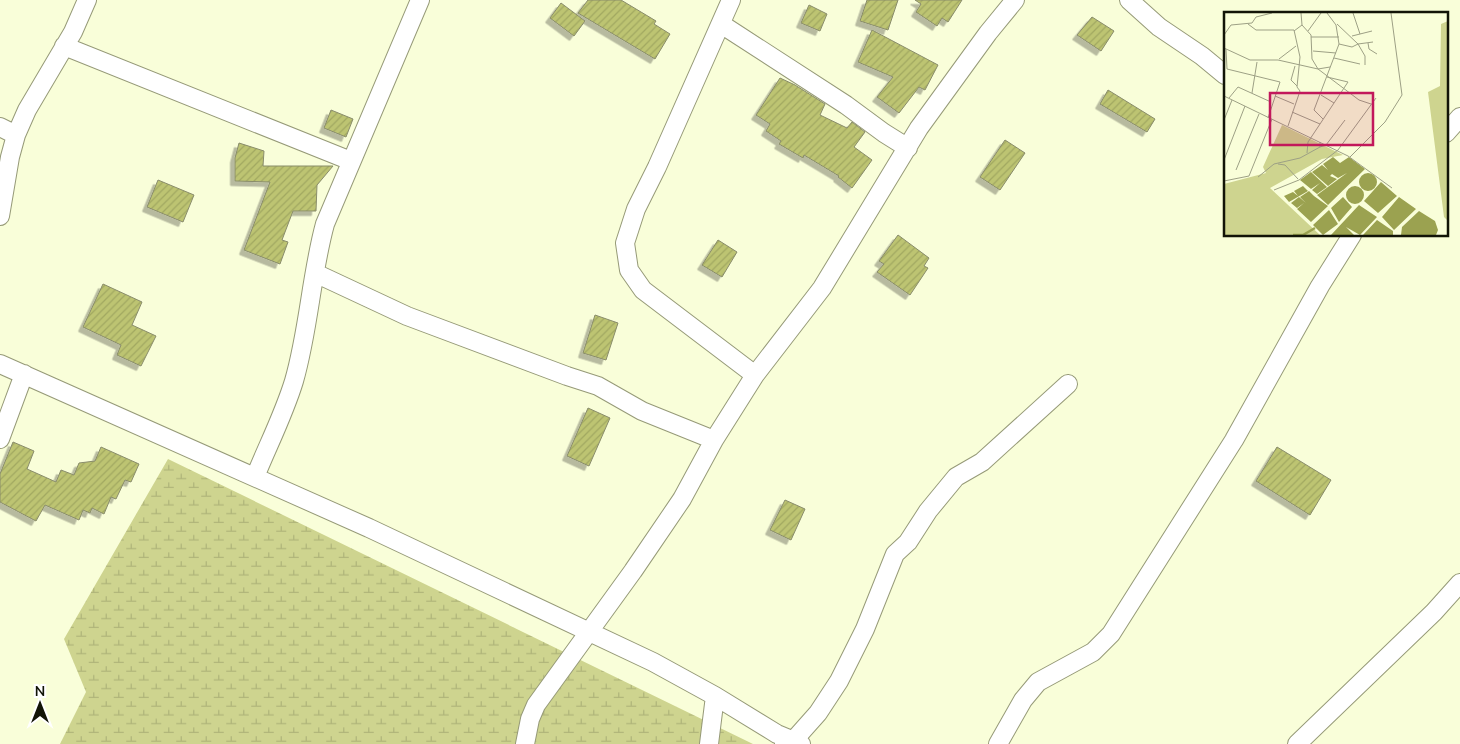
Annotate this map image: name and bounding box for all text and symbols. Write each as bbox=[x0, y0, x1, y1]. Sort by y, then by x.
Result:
inset map bbox=[1224, 12, 1448, 236]
north arrow bbox=[15, 679, 65, 729]
text: N bbox=[35, 682, 45, 701]

